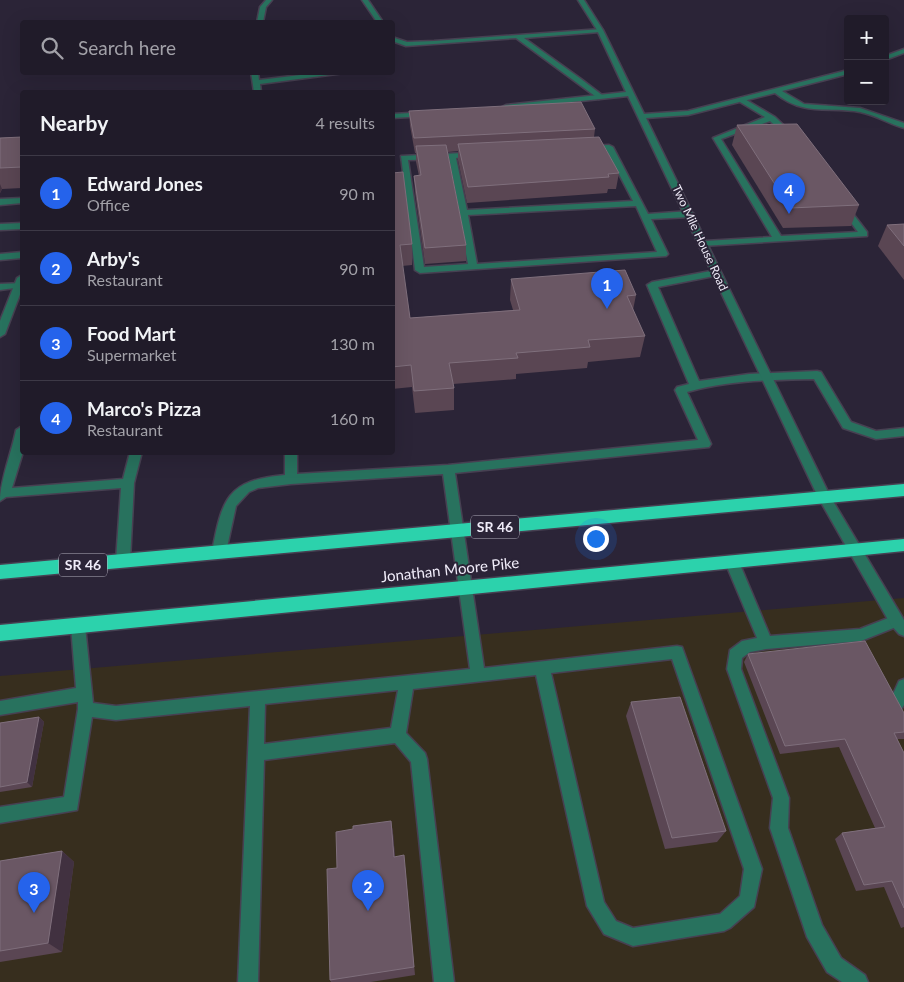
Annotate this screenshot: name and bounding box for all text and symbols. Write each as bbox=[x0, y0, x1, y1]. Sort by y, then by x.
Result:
map controls bbox=[844, 15, 889, 105]
button: + bbox=[844, 15, 889, 60]
search box bbox=[20, 20, 395, 75]
icon: search bbox=[38, 34, 66, 62]
text: Search here bbox=[78, 36, 176, 59]
button: − bbox=[844, 60, 889, 105]
text: Nearby bbox=[40, 110, 108, 135]
text: 4 results bbox=[315, 113, 375, 132]
text: Edward Jones bbox=[87, 172, 203, 195]
pin: 4 bbox=[773, 173, 805, 214]
street label: Two Mile House Road bbox=[669, 182, 732, 293]
text: 1 bbox=[51, 184, 61, 203]
text: 90 m bbox=[339, 184, 375, 203]
text: Office bbox=[87, 195, 130, 214]
text: Arby's bbox=[87, 247, 140, 270]
text: 2 bbox=[51, 259, 61, 278]
text: 90 m bbox=[339, 259, 375, 278]
pin: 1 bbox=[591, 268, 623, 309]
text: Restaurant bbox=[87, 270, 163, 289]
text: Food Mart bbox=[87, 322, 176, 345]
text: 3 bbox=[51, 334, 61, 353]
text: 130 m bbox=[330, 334, 375, 353]
text: Supermarket bbox=[87, 345, 176, 364]
text: Marco's Pizza bbox=[87, 397, 201, 420]
text: 4 bbox=[51, 409, 61, 428]
text: 160 m bbox=[330, 409, 375, 428]
text: Restaurant bbox=[87, 420, 163, 439]
road number: SR 46 bbox=[471, 516, 519, 538]
your location bbox=[583, 526, 609, 552]
street label: Jonathan Moore Pike bbox=[380, 553, 520, 585]
road number: SR 46 bbox=[59, 554, 107, 576]
pin: 2 bbox=[352, 870, 384, 911]
pin: 3 bbox=[18, 872, 50, 913]

